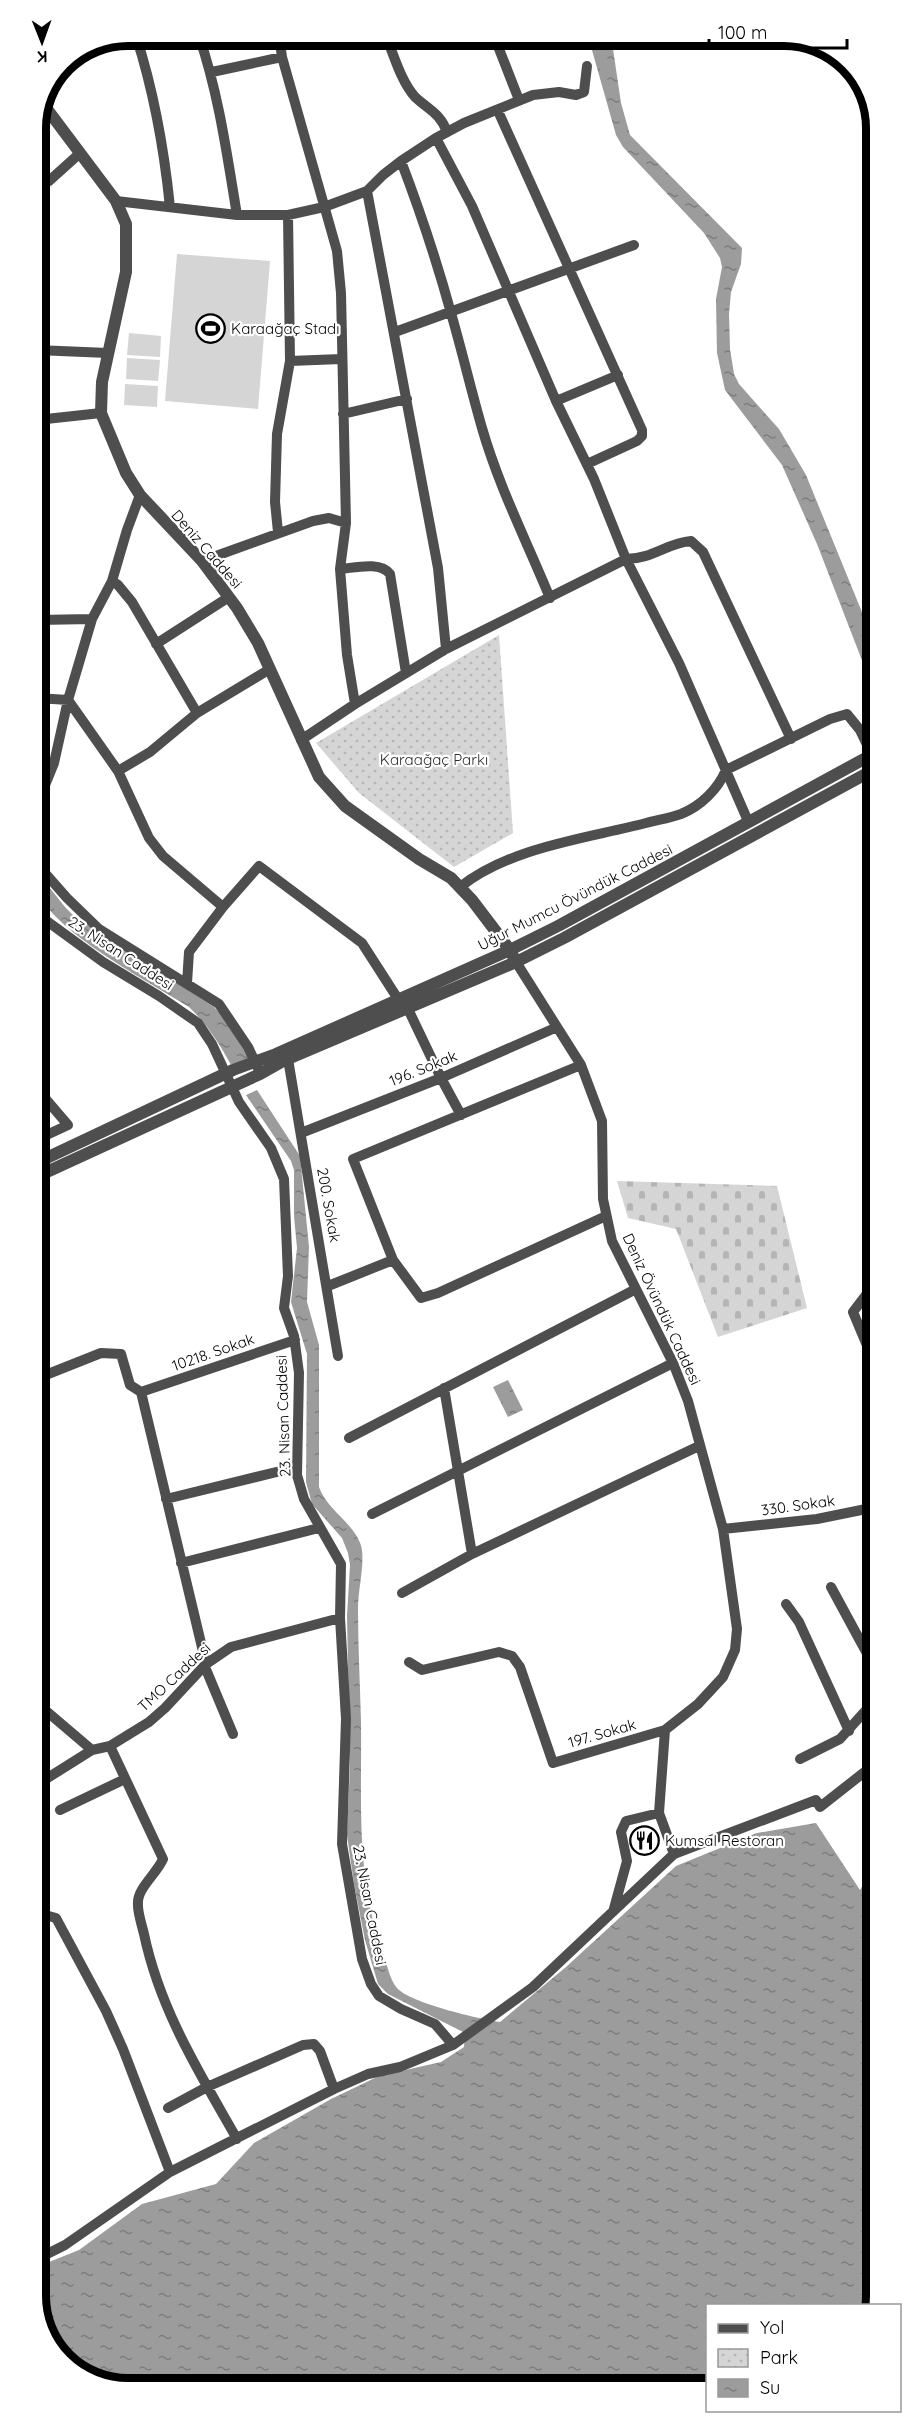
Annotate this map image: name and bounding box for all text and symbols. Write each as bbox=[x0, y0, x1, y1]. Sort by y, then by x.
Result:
north arrow bbox=[12, 12, 72, 72]
scale bar bbox=[709, 12, 847, 50]
text: 100 m bbox=[718, 21, 767, 44]
text: K bbox=[37, 47, 48, 67]
sports icon: Karaağaç Stadı bbox=[194, 312, 226, 344]
place label: Karaağaç Stadı bbox=[231, 319, 339, 338]
street label: Deniz Caddesi bbox=[168, 506, 246, 592]
park label: Karaağaç Parkı bbox=[380, 750, 488, 769]
street label: Uğur Mumcu Övündük Caddesi bbox=[475, 840, 675, 954]
street label: 23. Nisan Caddesi bbox=[65, 912, 177, 994]
street label: 196. Sokak bbox=[386, 1046, 460, 1090]
street label: 200. Sokak bbox=[313, 1166, 345, 1244]
street label: Deniz Övündük Caddesi bbox=[619, 1230, 705, 1388]
street label: 10218. Sokak bbox=[169, 1329, 257, 1375]
street label: 23. Nisan Caddesi bbox=[271, 1355, 295, 1477]
street label: 330. Sokak bbox=[760, 1490, 836, 1520]
street label: TMO Caddesi bbox=[134, 1638, 214, 1716]
street label: 197. Sokak bbox=[566, 1714, 638, 1752]
restaurant icon: Kumsal Restoran bbox=[628, 1824, 660, 1856]
place label: Kumsal Restoran bbox=[665, 1831, 784, 1850]
street label: 23. Nisan Caddesi bbox=[349, 1843, 391, 1967]
legend bbox=[706, 2304, 901, 2412]
text: Yol bbox=[760, 2316, 784, 2339]
text: Park bbox=[760, 2346, 798, 2369]
text: Su bbox=[760, 2376, 780, 2399]

